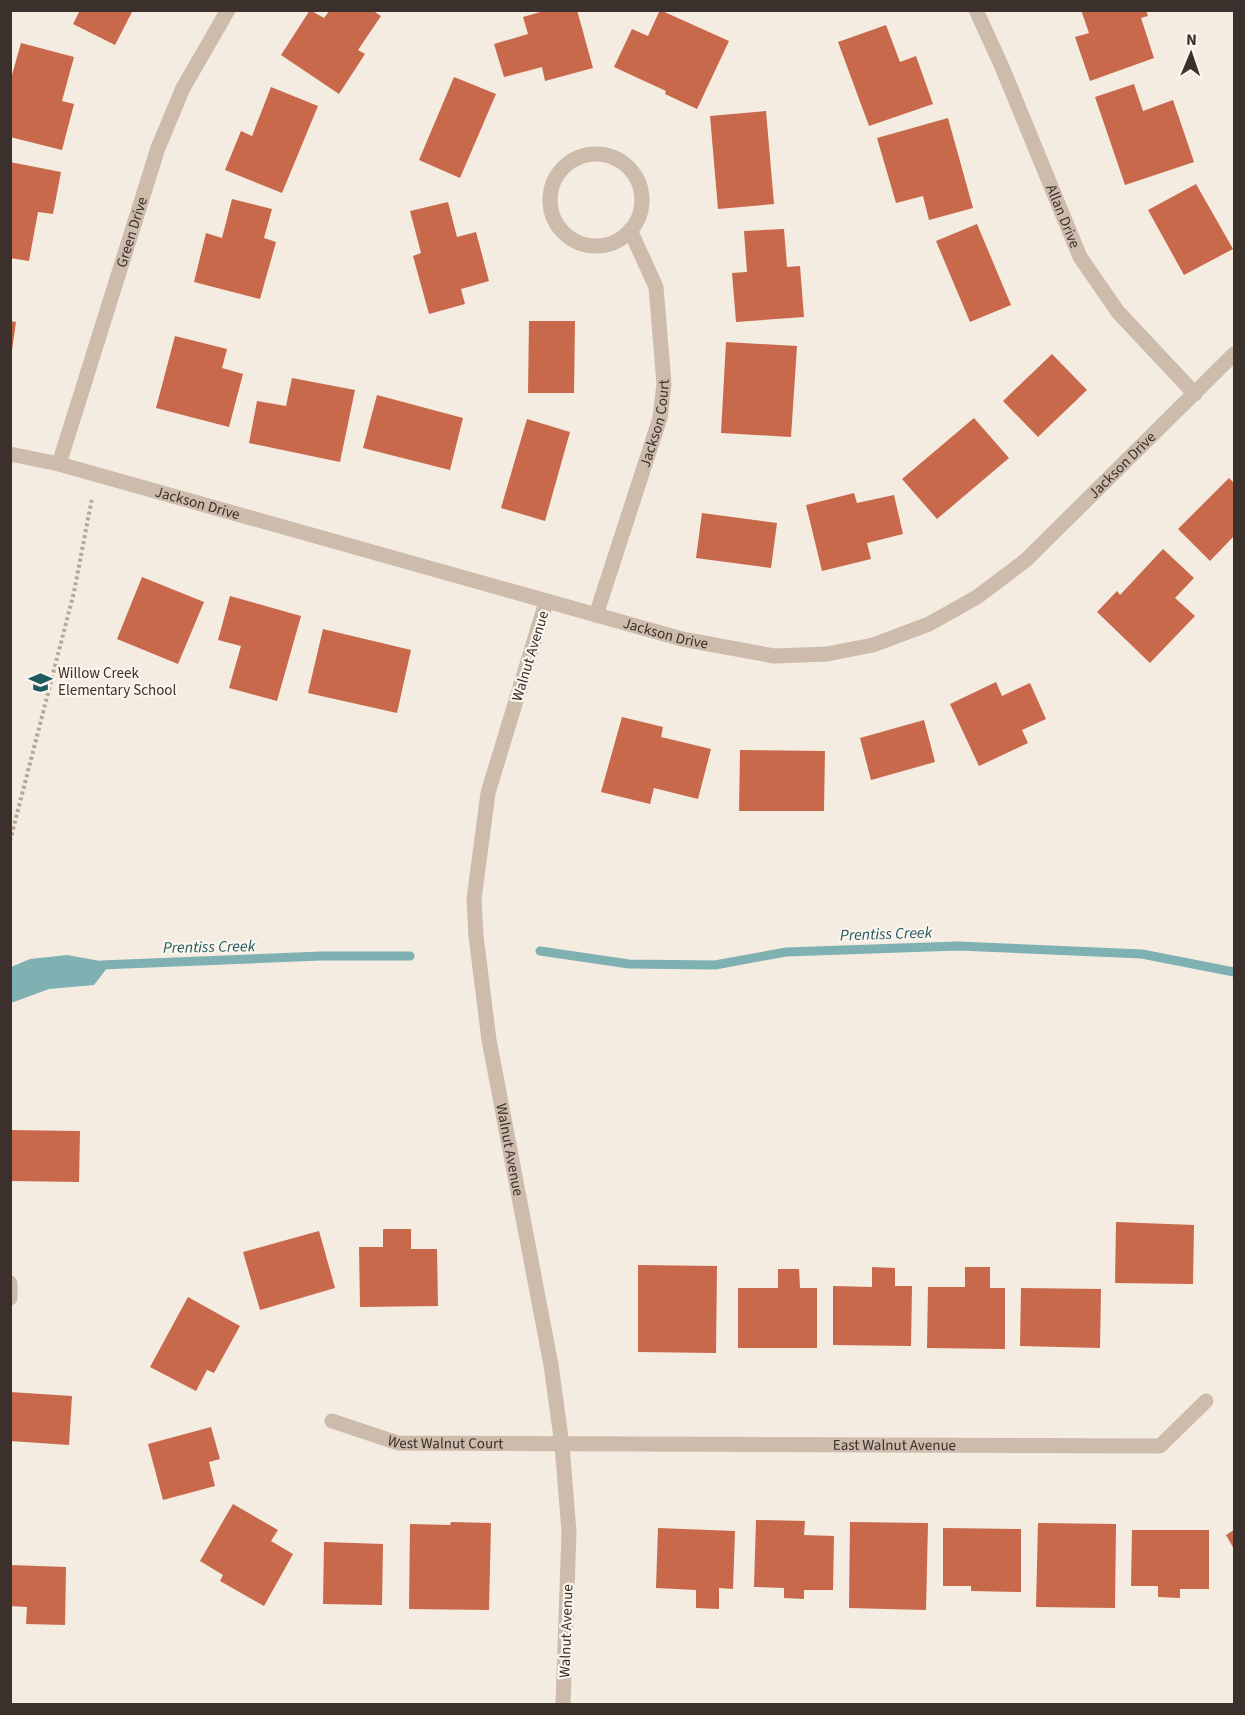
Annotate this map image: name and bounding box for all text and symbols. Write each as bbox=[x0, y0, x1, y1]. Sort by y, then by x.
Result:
north arrow bbox=[1161, 24, 1221, 84]
text: N bbox=[1186, 29, 1197, 51]
street label: Allan Drive bbox=[1040, 181, 1085, 252]
street label: Green Drive bbox=[111, 194, 153, 270]
street label: Jackson Court bbox=[635, 379, 675, 470]
street label: Jackson Drive bbox=[1084, 427, 1161, 503]
street label: Jackson Drive bbox=[153, 482, 242, 525]
street label: Walnut Avenue bbox=[507, 608, 554, 704]
street label: Jackson Drive bbox=[621, 613, 710, 655]
place label: Willow Creek Elementary School bbox=[58, 663, 176, 701]
school or university icon: Willow Creek Elementary School bbox=[27, 669, 53, 695]
water label: Prentiss Creek bbox=[840, 921, 933, 947]
water label: Prentiss Creek bbox=[163, 935, 256, 959]
street label: Walnut Avenue bbox=[490, 1102, 529, 1198]
street label: West Walnut Court bbox=[385, 1430, 503, 1454]
street label: East Walnut Avenue bbox=[833, 1435, 956, 1456]
street label: Walnut Avenue bbox=[554, 1584, 579, 1678]

